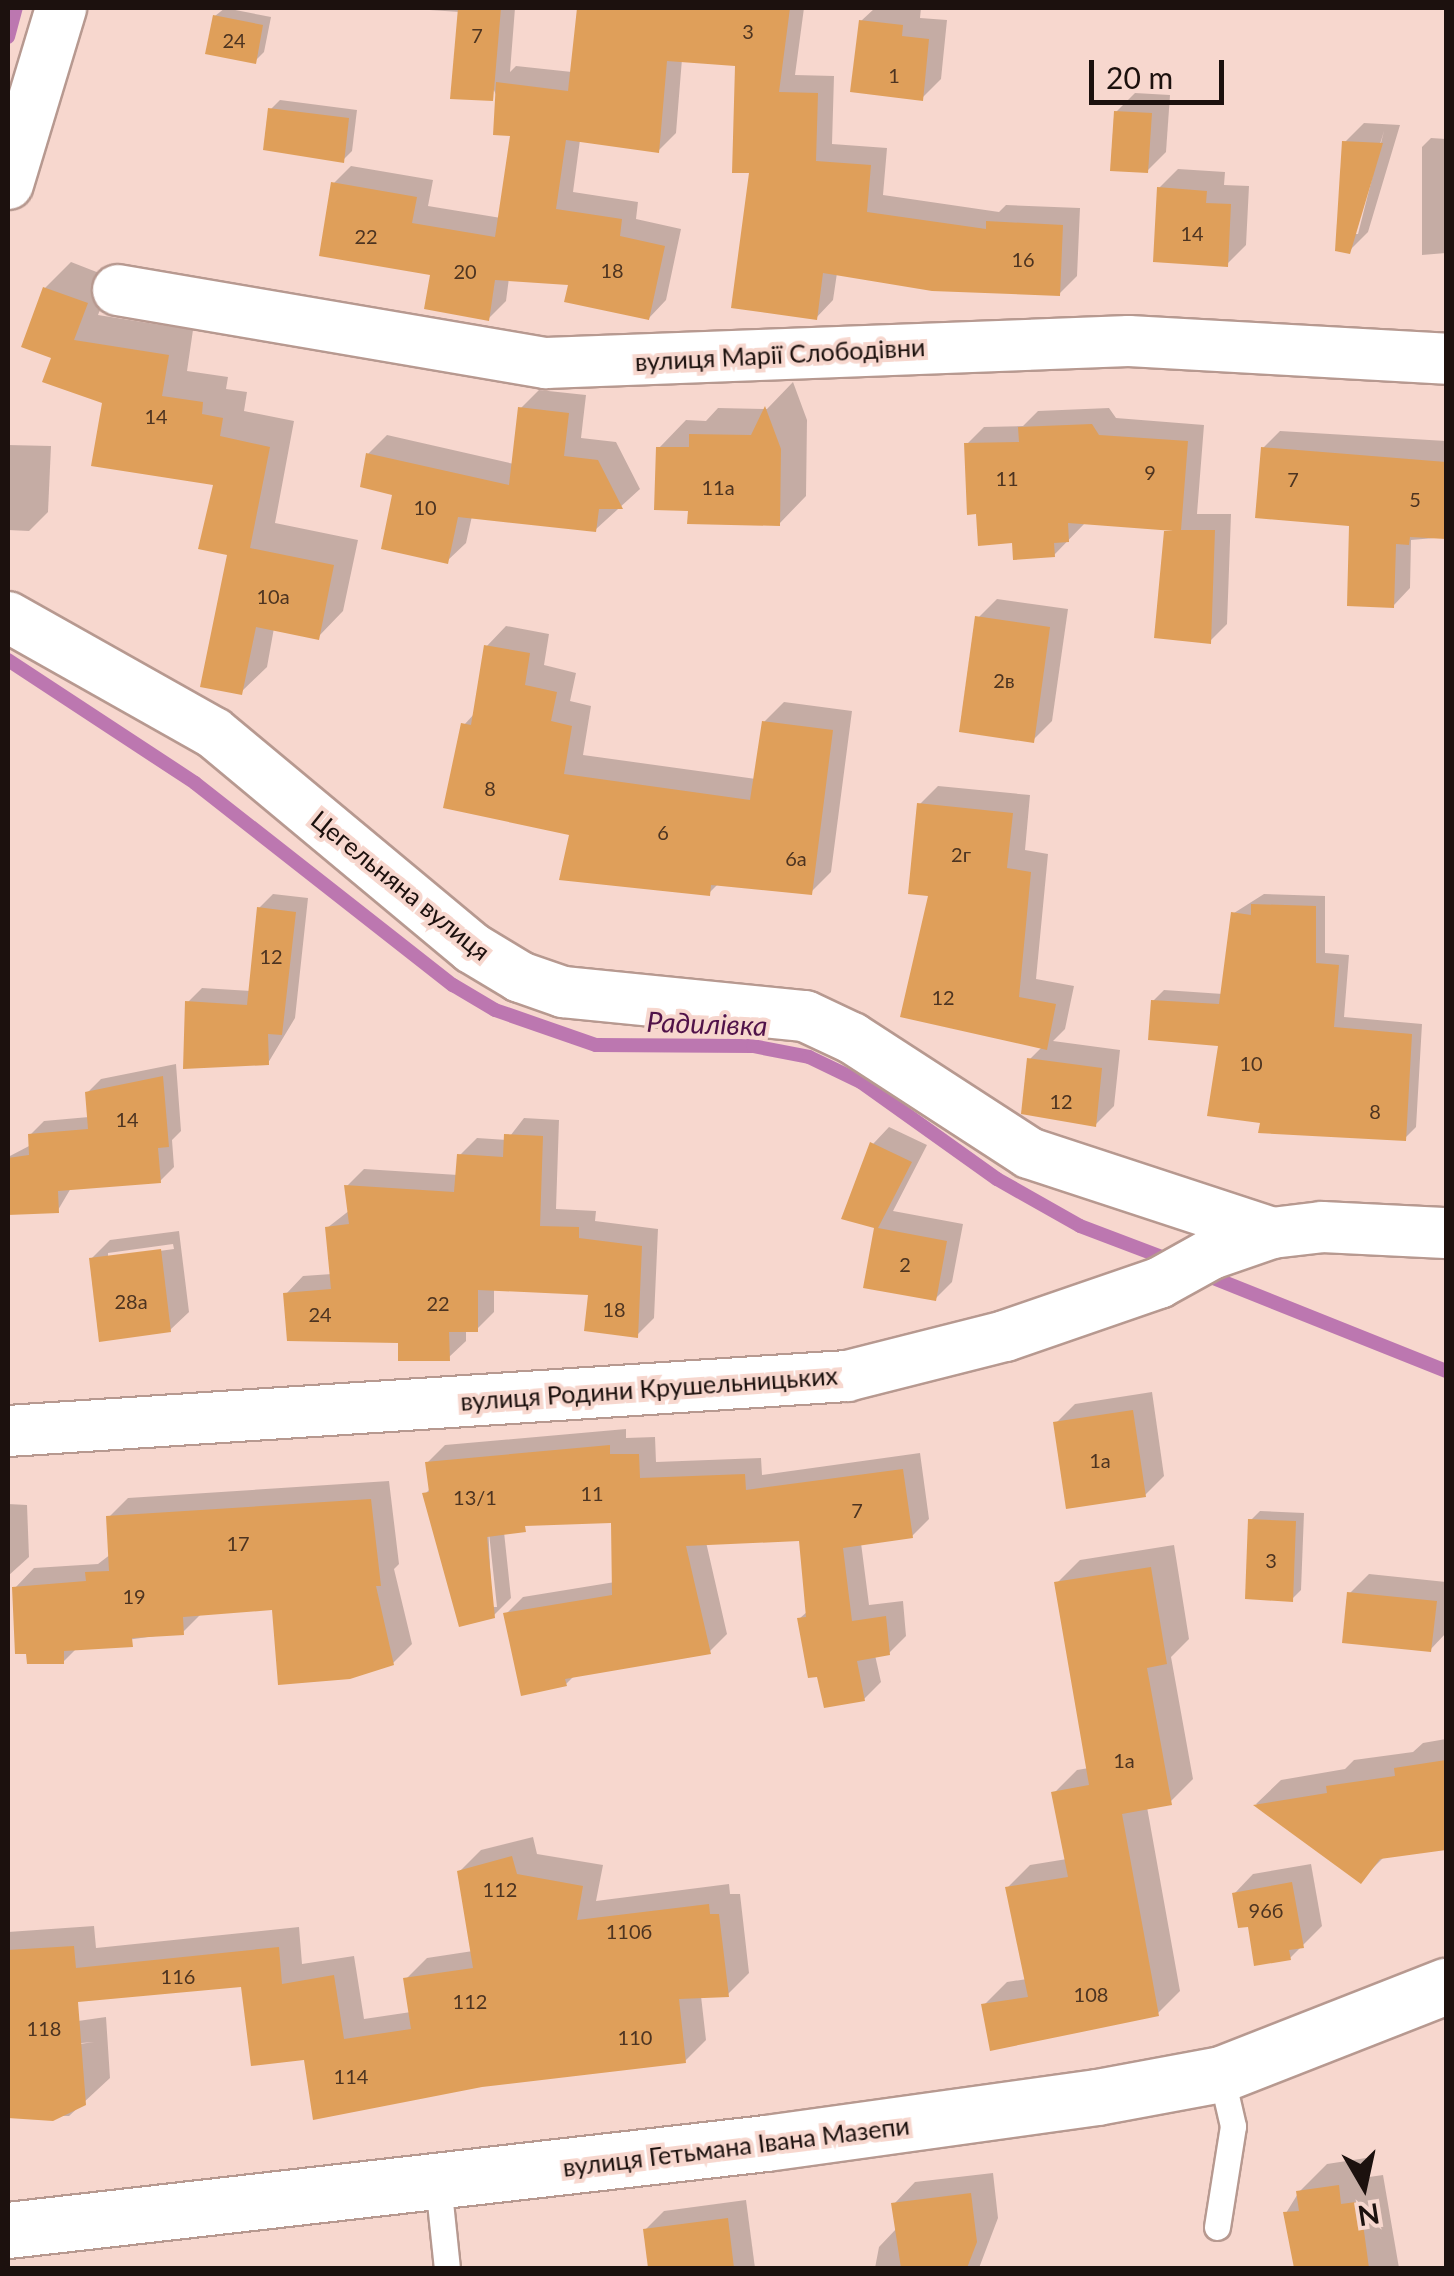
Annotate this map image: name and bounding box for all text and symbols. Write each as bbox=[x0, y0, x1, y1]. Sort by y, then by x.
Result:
house number: 3 bbox=[742, 19, 754, 43]
house number: 7 bbox=[471, 23, 483, 47]
house number: 24 bbox=[222, 28, 246, 52]
scale bar bbox=[1094, 40, 1229, 102]
text: 20 m bbox=[1106, 59, 1173, 95]
house number: 1 bbox=[888, 63, 900, 87]
house number: 14 bbox=[1180, 221, 1204, 245]
house number: 22 bbox=[354, 224, 378, 248]
house number: 16 bbox=[1011, 247, 1035, 271]
house number: 18 bbox=[600, 258, 624, 282]
house number: 20 bbox=[453, 259, 477, 283]
street label: вулиця Марії Слободівни bbox=[634, 331, 926, 377]
house number: 14 bbox=[144, 404, 168, 428]
house number: 9 bbox=[1144, 460, 1156, 484]
house number: 11 bbox=[995, 466, 1019, 490]
house number: 7 bbox=[1287, 467, 1299, 491]
house number: 11а bbox=[701, 475, 735, 499]
house number: 5 bbox=[1409, 487, 1421, 511]
house number: 10 bbox=[413, 495, 437, 519]
house number: 10а bbox=[256, 584, 290, 608]
house number: 2в bbox=[993, 668, 1015, 692]
house number: 8 bbox=[484, 776, 496, 800]
street label: Цегельняна вулиця bbox=[306, 804, 496, 966]
house number: 6 bbox=[657, 820, 669, 844]
house number: 2г bbox=[951, 842, 971, 866]
house number: 6а bbox=[785, 846, 807, 870]
house number: 12 bbox=[259, 944, 283, 968]
house number: 12 bbox=[931, 985, 955, 1009]
water label: Радилівка bbox=[646, 1004, 768, 1042]
house number: 10 bbox=[1239, 1051, 1263, 1075]
house number: 12 bbox=[1049, 1089, 1073, 1113]
house number: 8 bbox=[1369, 1099, 1381, 1123]
house number: 14 bbox=[115, 1107, 139, 1131]
house number: 2 bbox=[899, 1252, 911, 1276]
house number: 28а bbox=[114, 1289, 148, 1313]
house number: 22 bbox=[426, 1291, 450, 1315]
house number: 18 bbox=[602, 1297, 626, 1321]
house number: 24 bbox=[308, 1302, 332, 1326]
street label: вулиця Родини Крушельницьких bbox=[459, 1360, 839, 1416]
house number: 1а bbox=[1089, 1448, 1111, 1472]
house number: 11 bbox=[580, 1481, 604, 1505]
house number: 13/1 bbox=[453, 1485, 497, 1509]
house number: 7 bbox=[851, 1498, 863, 1522]
house number: 17 bbox=[226, 1531, 250, 1555]
house number: 3 bbox=[1265, 1548, 1277, 1572]
house number: 19 bbox=[122, 1584, 146, 1608]
house number: 1а bbox=[1113, 1748, 1135, 1772]
house number: 112 bbox=[483, 1877, 517, 1901]
house number: 96б bbox=[1249, 1898, 1283, 1922]
house number: 110б bbox=[606, 1919, 652, 1943]
house number: 116 bbox=[161, 1964, 195, 1988]
house number: 108 bbox=[1074, 1982, 1108, 2006]
house number: 112 bbox=[453, 1989, 487, 2013]
house number: 118 bbox=[27, 2016, 61, 2040]
house number: 110 bbox=[618, 2025, 652, 2049]
house number: 114 bbox=[334, 2064, 368, 2088]
street label: вулиця Гетьмана Івана Мазепи bbox=[561, 2110, 911, 2182]
north arrow bbox=[1314, 2136, 1414, 2236]
text: N bbox=[1355, 2197, 1382, 2234]

